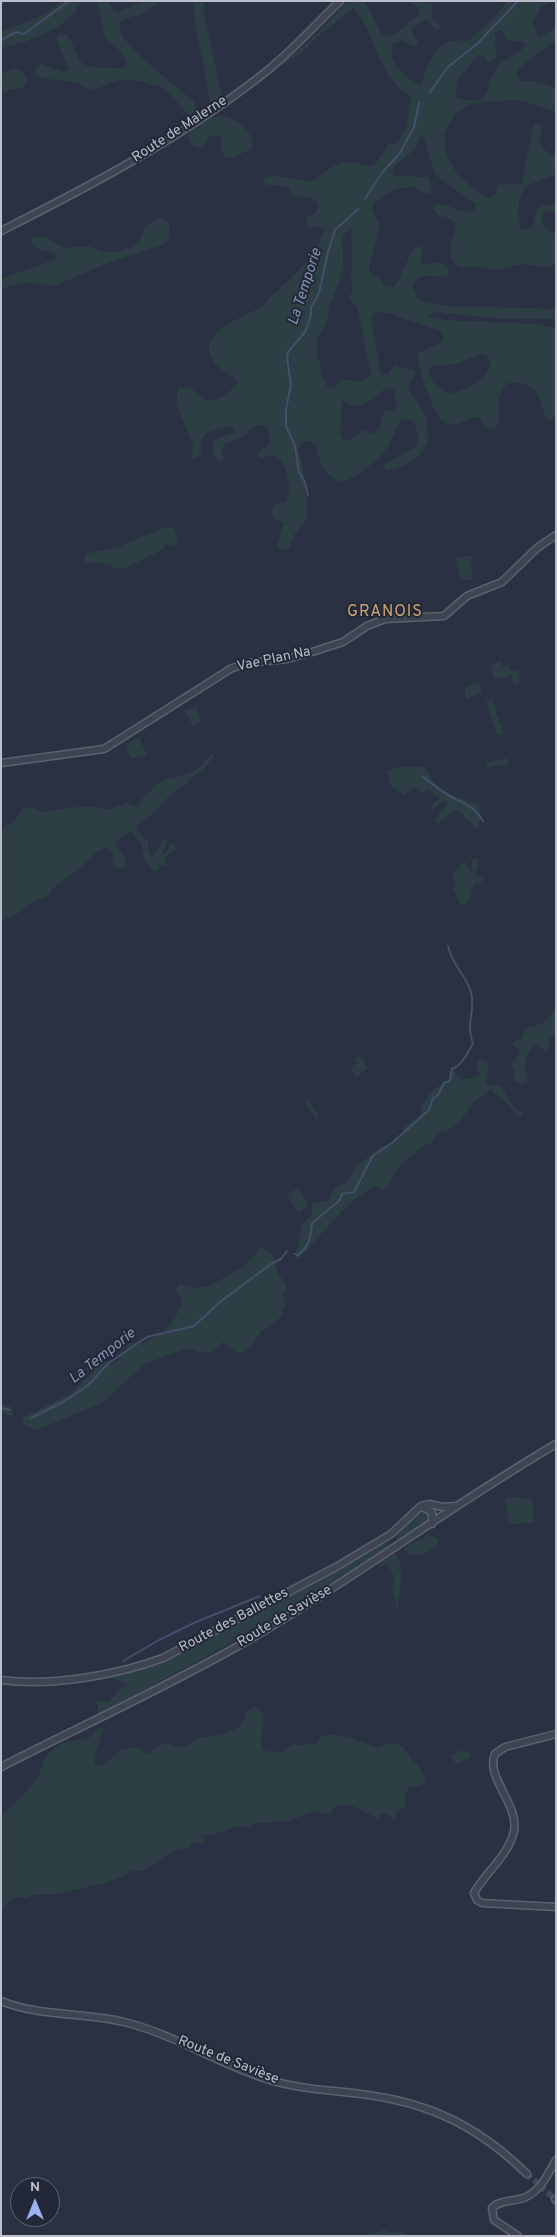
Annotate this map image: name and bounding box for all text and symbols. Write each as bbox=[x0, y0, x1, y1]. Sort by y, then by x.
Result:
street label: Route de Malerne bbox=[129, 93, 231, 167]
water label: La Temporie bbox=[285, 246, 327, 328]
district label: GRANOIS bbox=[346, 603, 424, 623]
street label: Vae Plan Na bbox=[236, 644, 312, 676]
water label: La Temporie bbox=[66, 1325, 140, 1389]
street label: Route de Savièse bbox=[235, 1582, 335, 1652]
street label: Route des Ballettes bbox=[176, 1585, 292, 1657]
street label: Route de Savièse bbox=[175, 2033, 281, 2089]
north arrow bbox=[10, 2177, 60, 2227]
text: N bbox=[30, 2179, 40, 2196]

